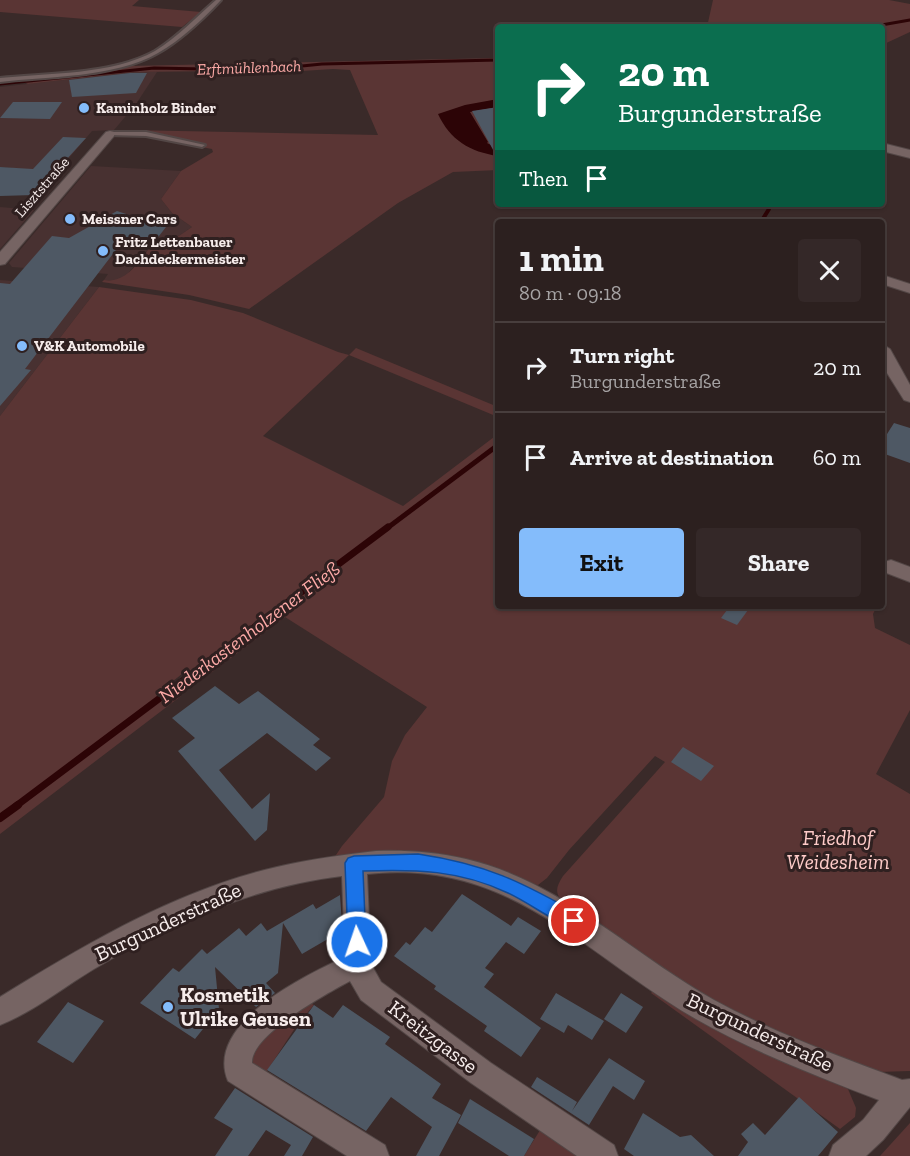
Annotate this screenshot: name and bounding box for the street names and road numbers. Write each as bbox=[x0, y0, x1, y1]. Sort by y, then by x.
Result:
street label: Lisztstraße bbox=[11, 153, 73, 221]
street label: Burgunderstraße bbox=[91, 877, 245, 966]
street label: Burgunderstraße bbox=[683, 987, 837, 1076]
street label: Kreitzgasse bbox=[384, 995, 483, 1078]

